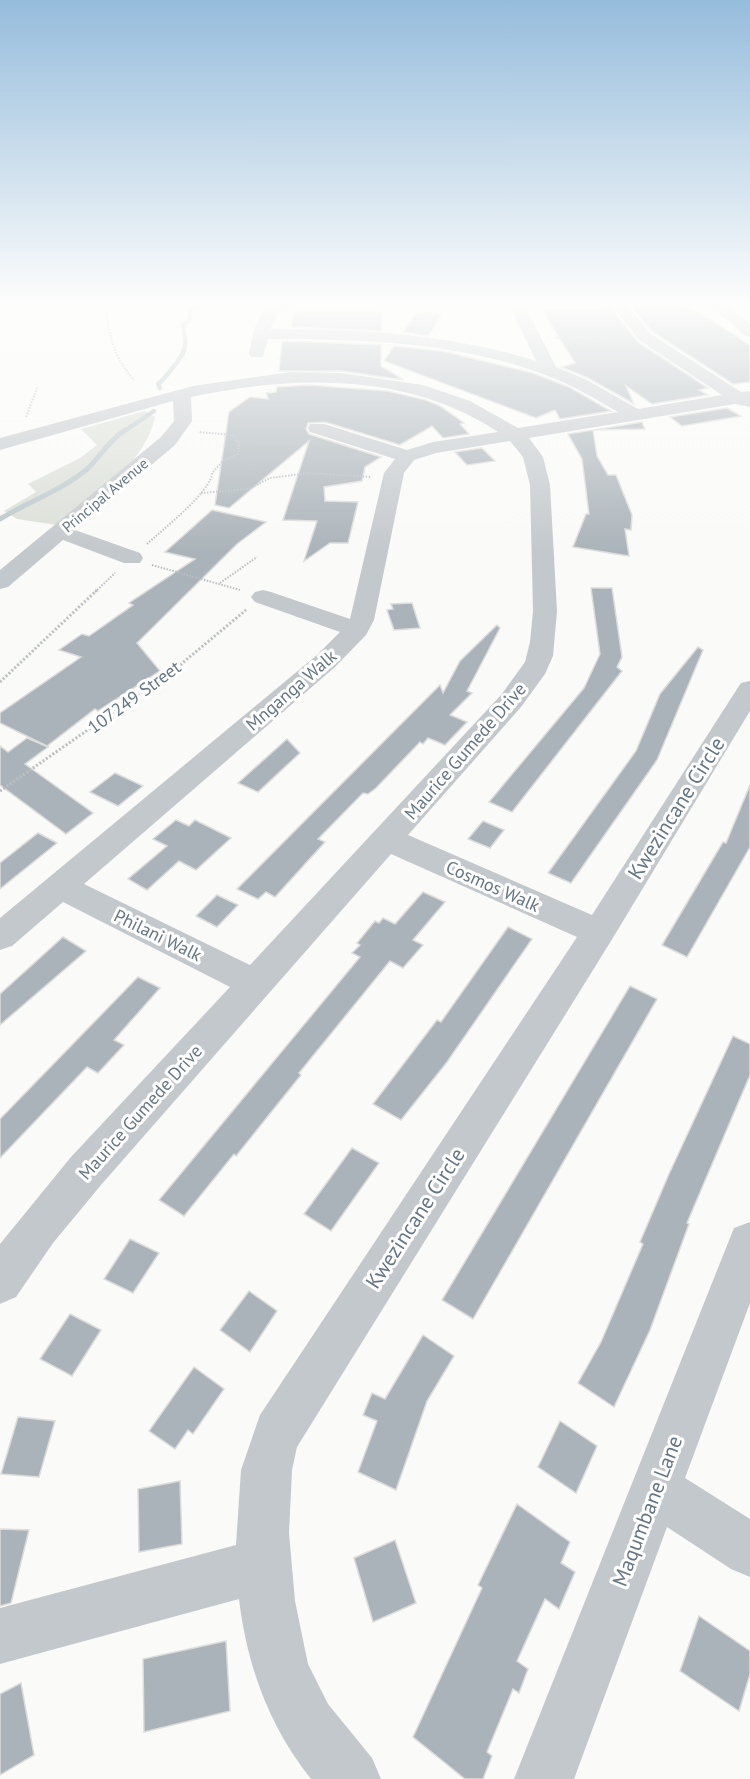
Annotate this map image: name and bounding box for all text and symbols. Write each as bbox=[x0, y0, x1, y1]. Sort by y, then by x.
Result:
street label: Principal Avenue bbox=[58, 454, 152, 536]
street label: Mnganga Walk bbox=[241, 644, 341, 736]
street label: 107249 Street bbox=[83, 655, 185, 739]
street label: Maurice Gumede Drive bbox=[399, 678, 531, 824]
street label: Kwezincane Circle bbox=[621, 732, 731, 884]
street label: Cosmos Walk bbox=[443, 855, 544, 917]
street label: Philani Walk bbox=[110, 904, 206, 966]
street label: Maurice Gumede Drive bbox=[73, 1040, 207, 1184]
street label: Kwezincane Circle bbox=[359, 1143, 471, 1293]
street label: Maqumbane Lane bbox=[606, 1432, 688, 1590]

